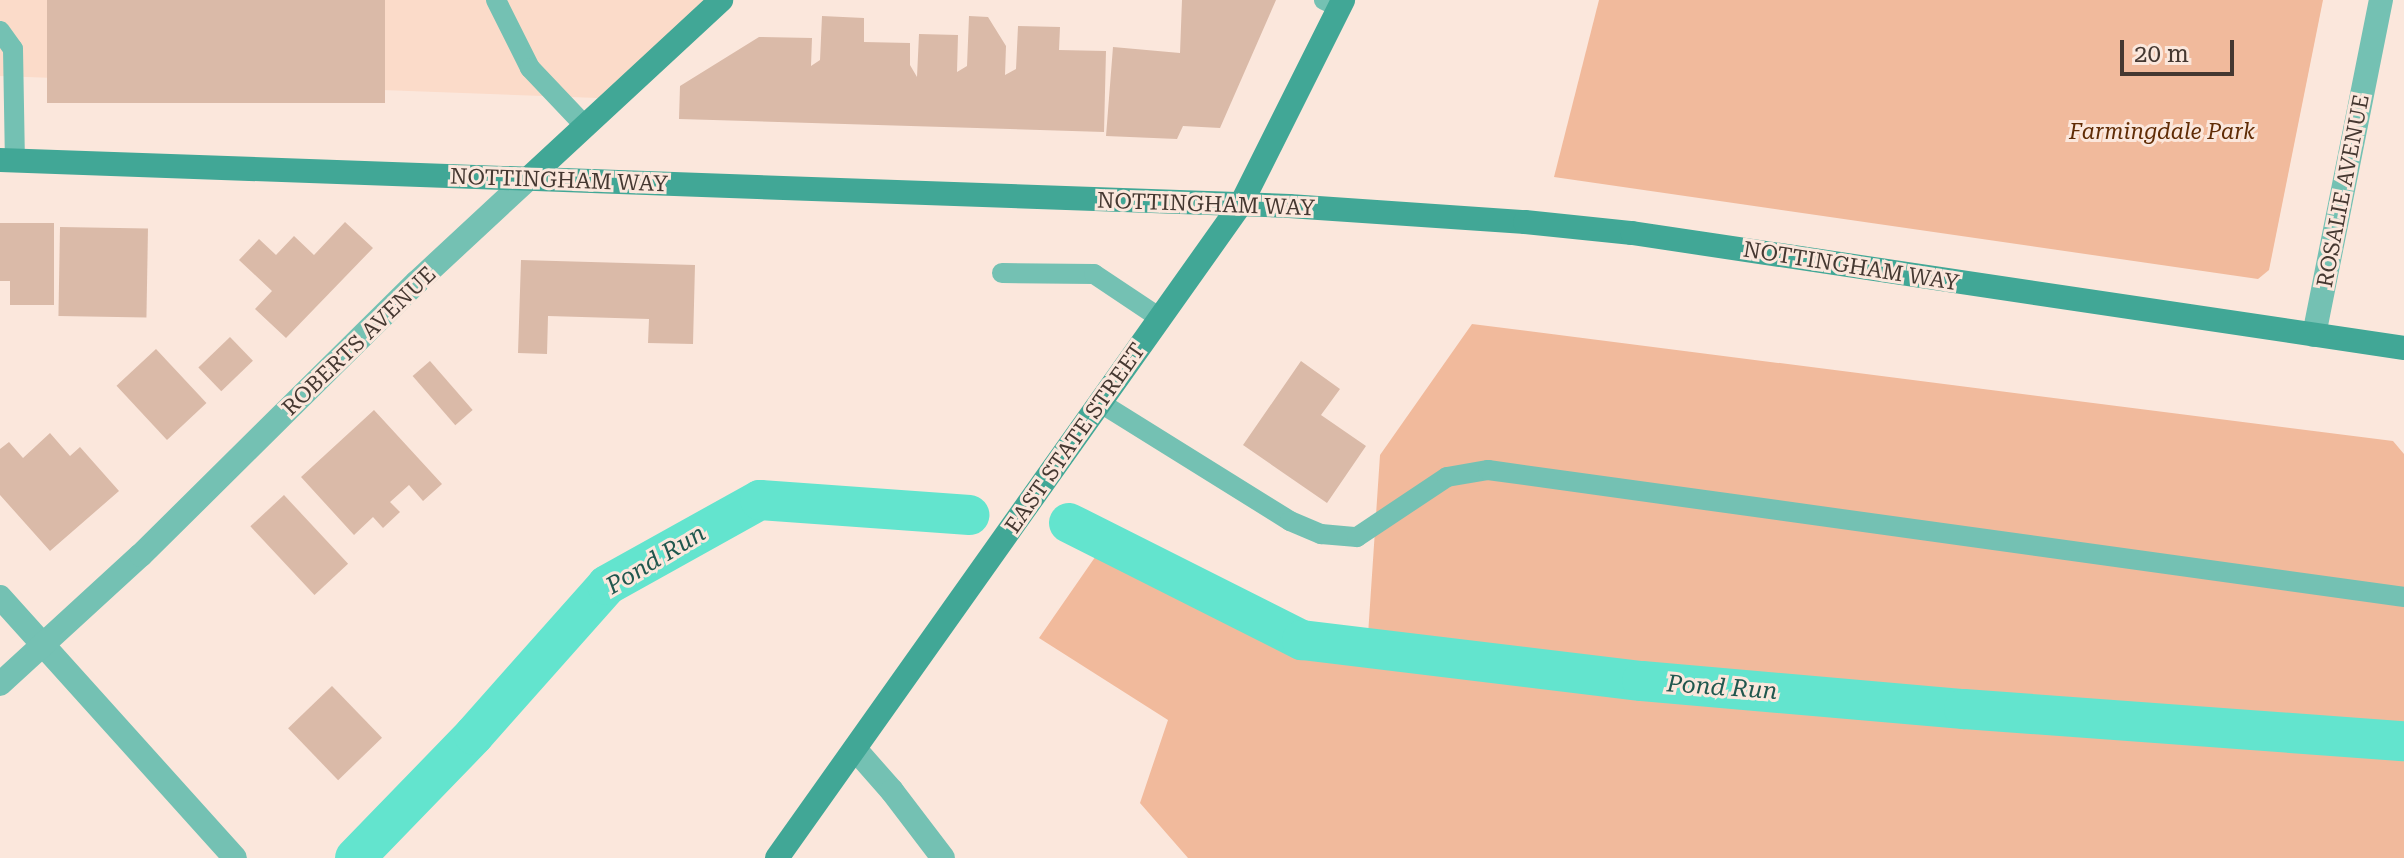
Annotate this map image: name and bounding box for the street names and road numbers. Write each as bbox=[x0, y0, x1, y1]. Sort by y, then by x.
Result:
street label: ROSALIE AVENUE bbox=[2311, 92, 2375, 290]
street label: NOTTINGHAM WAY bbox=[450, 163, 668, 197]
street label: NOTTINGHAM WAY bbox=[1097, 187, 1315, 221]
street label: NOTTINGHAM WAY bbox=[1741, 236, 1961, 296]
street label: ROBERTS AVENUE bbox=[277, 261, 441, 421]
street label: EAST STATE STREET bbox=[999, 338, 1151, 538]

